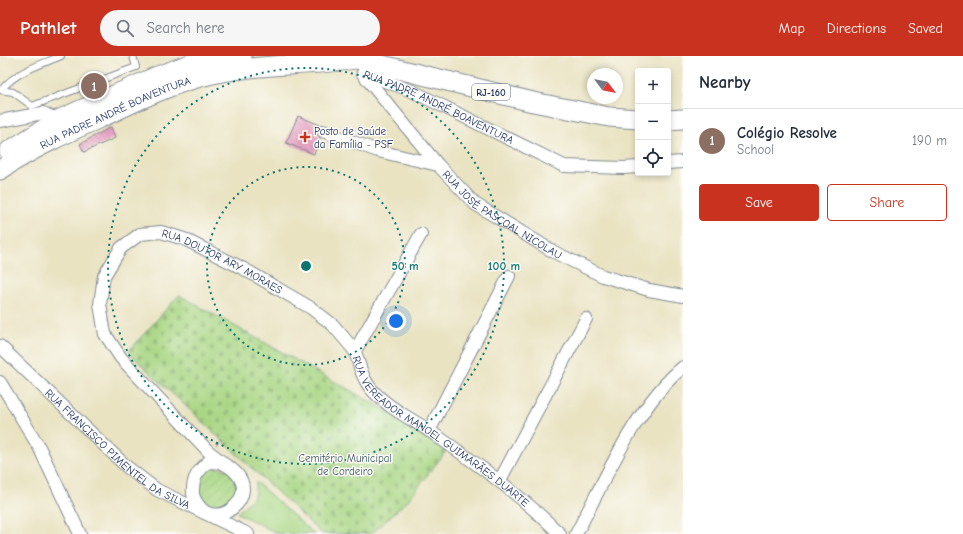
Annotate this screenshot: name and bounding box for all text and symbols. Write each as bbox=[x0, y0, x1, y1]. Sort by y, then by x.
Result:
search box bbox=[100, 10, 380, 46]
text: Pathlet bbox=[20, 17, 76, 39]
icon: search bbox=[114, 17, 136, 39]
text: Search here bbox=[146, 19, 225, 37]
text: Map bbox=[778, 20, 805, 37]
text: Directions bbox=[827, 20, 886, 37]
text: Saved bbox=[908, 20, 943, 37]
street label: RUA PADRE ANDRÉ BOAVENTURA bbox=[362, 68, 516, 147]
north arrow bbox=[587, 68, 623, 104]
map controls bbox=[635, 68, 671, 176]
button: + bbox=[635, 68, 671, 104]
pin: 1 bbox=[81, 71, 107, 101]
text: Nearby bbox=[699, 73, 750, 92]
street label: RUA PADRE ANDRÉ BOAVENTURA bbox=[38, 74, 193, 152]
road number: RJ-160 bbox=[472, 84, 510, 100]
button: − bbox=[635, 104, 671, 140]
text: Colégio Resolve bbox=[737, 124, 837, 142]
place label: Posto de Saúde da Família - PSF bbox=[314, 125, 394, 151]
marker: Posto de Saúde da Família - PSF bbox=[299, 131, 311, 143]
text: 1 bbox=[709, 133, 715, 148]
text: 190 m bbox=[912, 133, 947, 148]
button: locate bbox=[635, 140, 671, 176]
text: School bbox=[737, 142, 774, 157]
street label: RUA JOSÉ PASCOAL NICOLAU bbox=[440, 168, 564, 262]
button: Save bbox=[699, 184, 819, 221]
button: Share bbox=[827, 184, 947, 221]
street label: RUA DOUTOR ARY MORAES bbox=[160, 227, 285, 297]
centre of rings bbox=[299, 259, 313, 273]
text: 50 m bbox=[391, 259, 419, 273]
text: 100 m bbox=[488, 259, 520, 273]
your location bbox=[386, 311, 406, 331]
street label: RUA VEREADOR MANOEL GUIMARÃES DUARTE bbox=[350, 354, 532, 510]
street label: RUA FRANCISCO PIMENTEL DA SILVA bbox=[42, 386, 192, 512]
park label: Cemitério Municipal de Cordeiro bbox=[298, 452, 392, 478]

